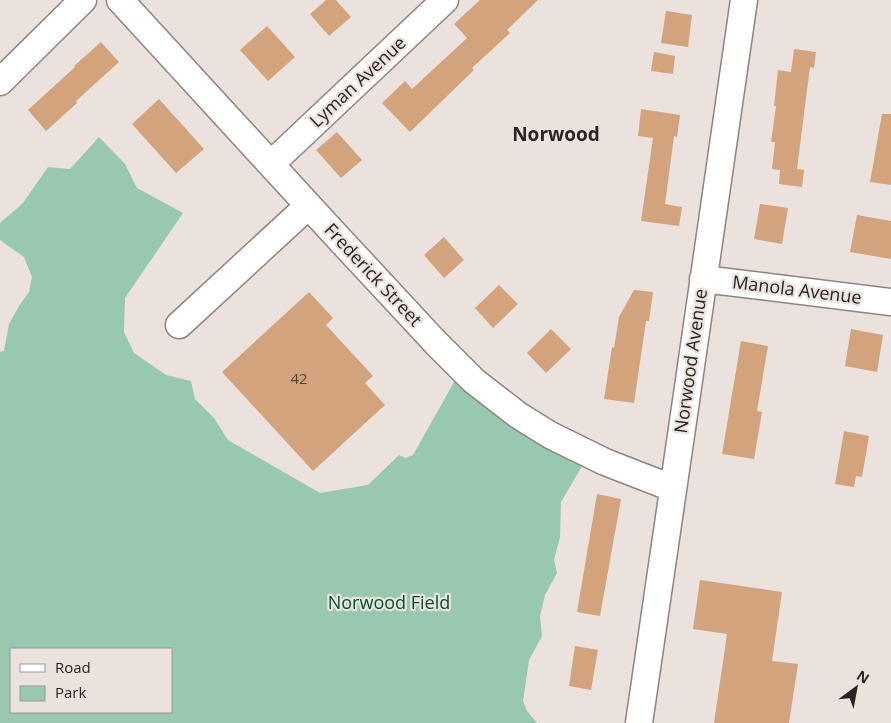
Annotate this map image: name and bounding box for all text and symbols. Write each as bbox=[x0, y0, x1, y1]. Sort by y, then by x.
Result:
street label: Lyman Avenue bbox=[304, 30, 411, 132]
district label: Norwood bbox=[512, 121, 600, 147]
street label: Frederick Street bbox=[320, 218, 428, 331]
street label: Manola Avenue bbox=[731, 269, 863, 309]
street label: Norwood Avenue bbox=[668, 287, 712, 435]
house number: 42 bbox=[290, 368, 308, 388]
park label: Norwood Field bbox=[328, 590, 450, 614]
legend bbox=[10, 648, 172, 713]
text: Road bbox=[55, 657, 91, 677]
north arrow bbox=[831, 663, 881, 713]
text: N bbox=[853, 665, 873, 688]
text: Park bbox=[55, 682, 86, 702]

